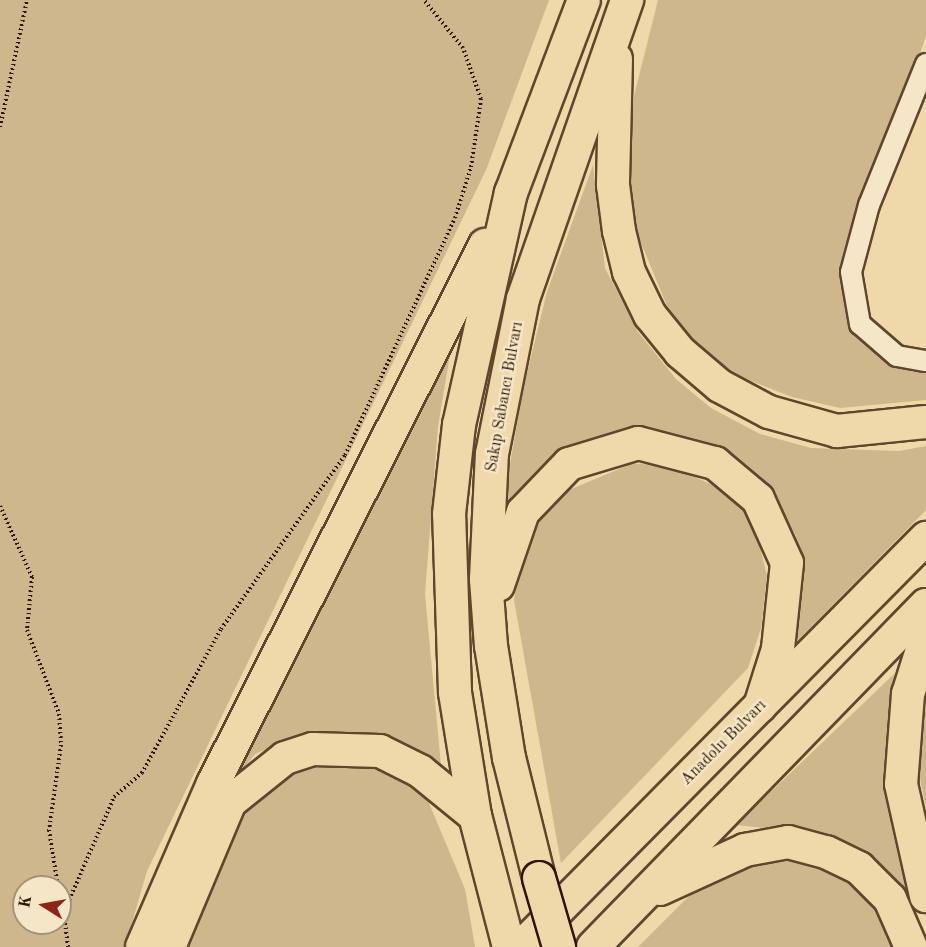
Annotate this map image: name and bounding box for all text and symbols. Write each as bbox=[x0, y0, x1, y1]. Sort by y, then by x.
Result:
street label: Sakıp Sabancı Bulvarı bbox=[482, 320, 528, 474]
street label: Anadolu Bulvarı bbox=[677, 696, 771, 790]
north arrow bbox=[12, 875, 72, 935]
text: K bbox=[17, 894, 35, 910]

